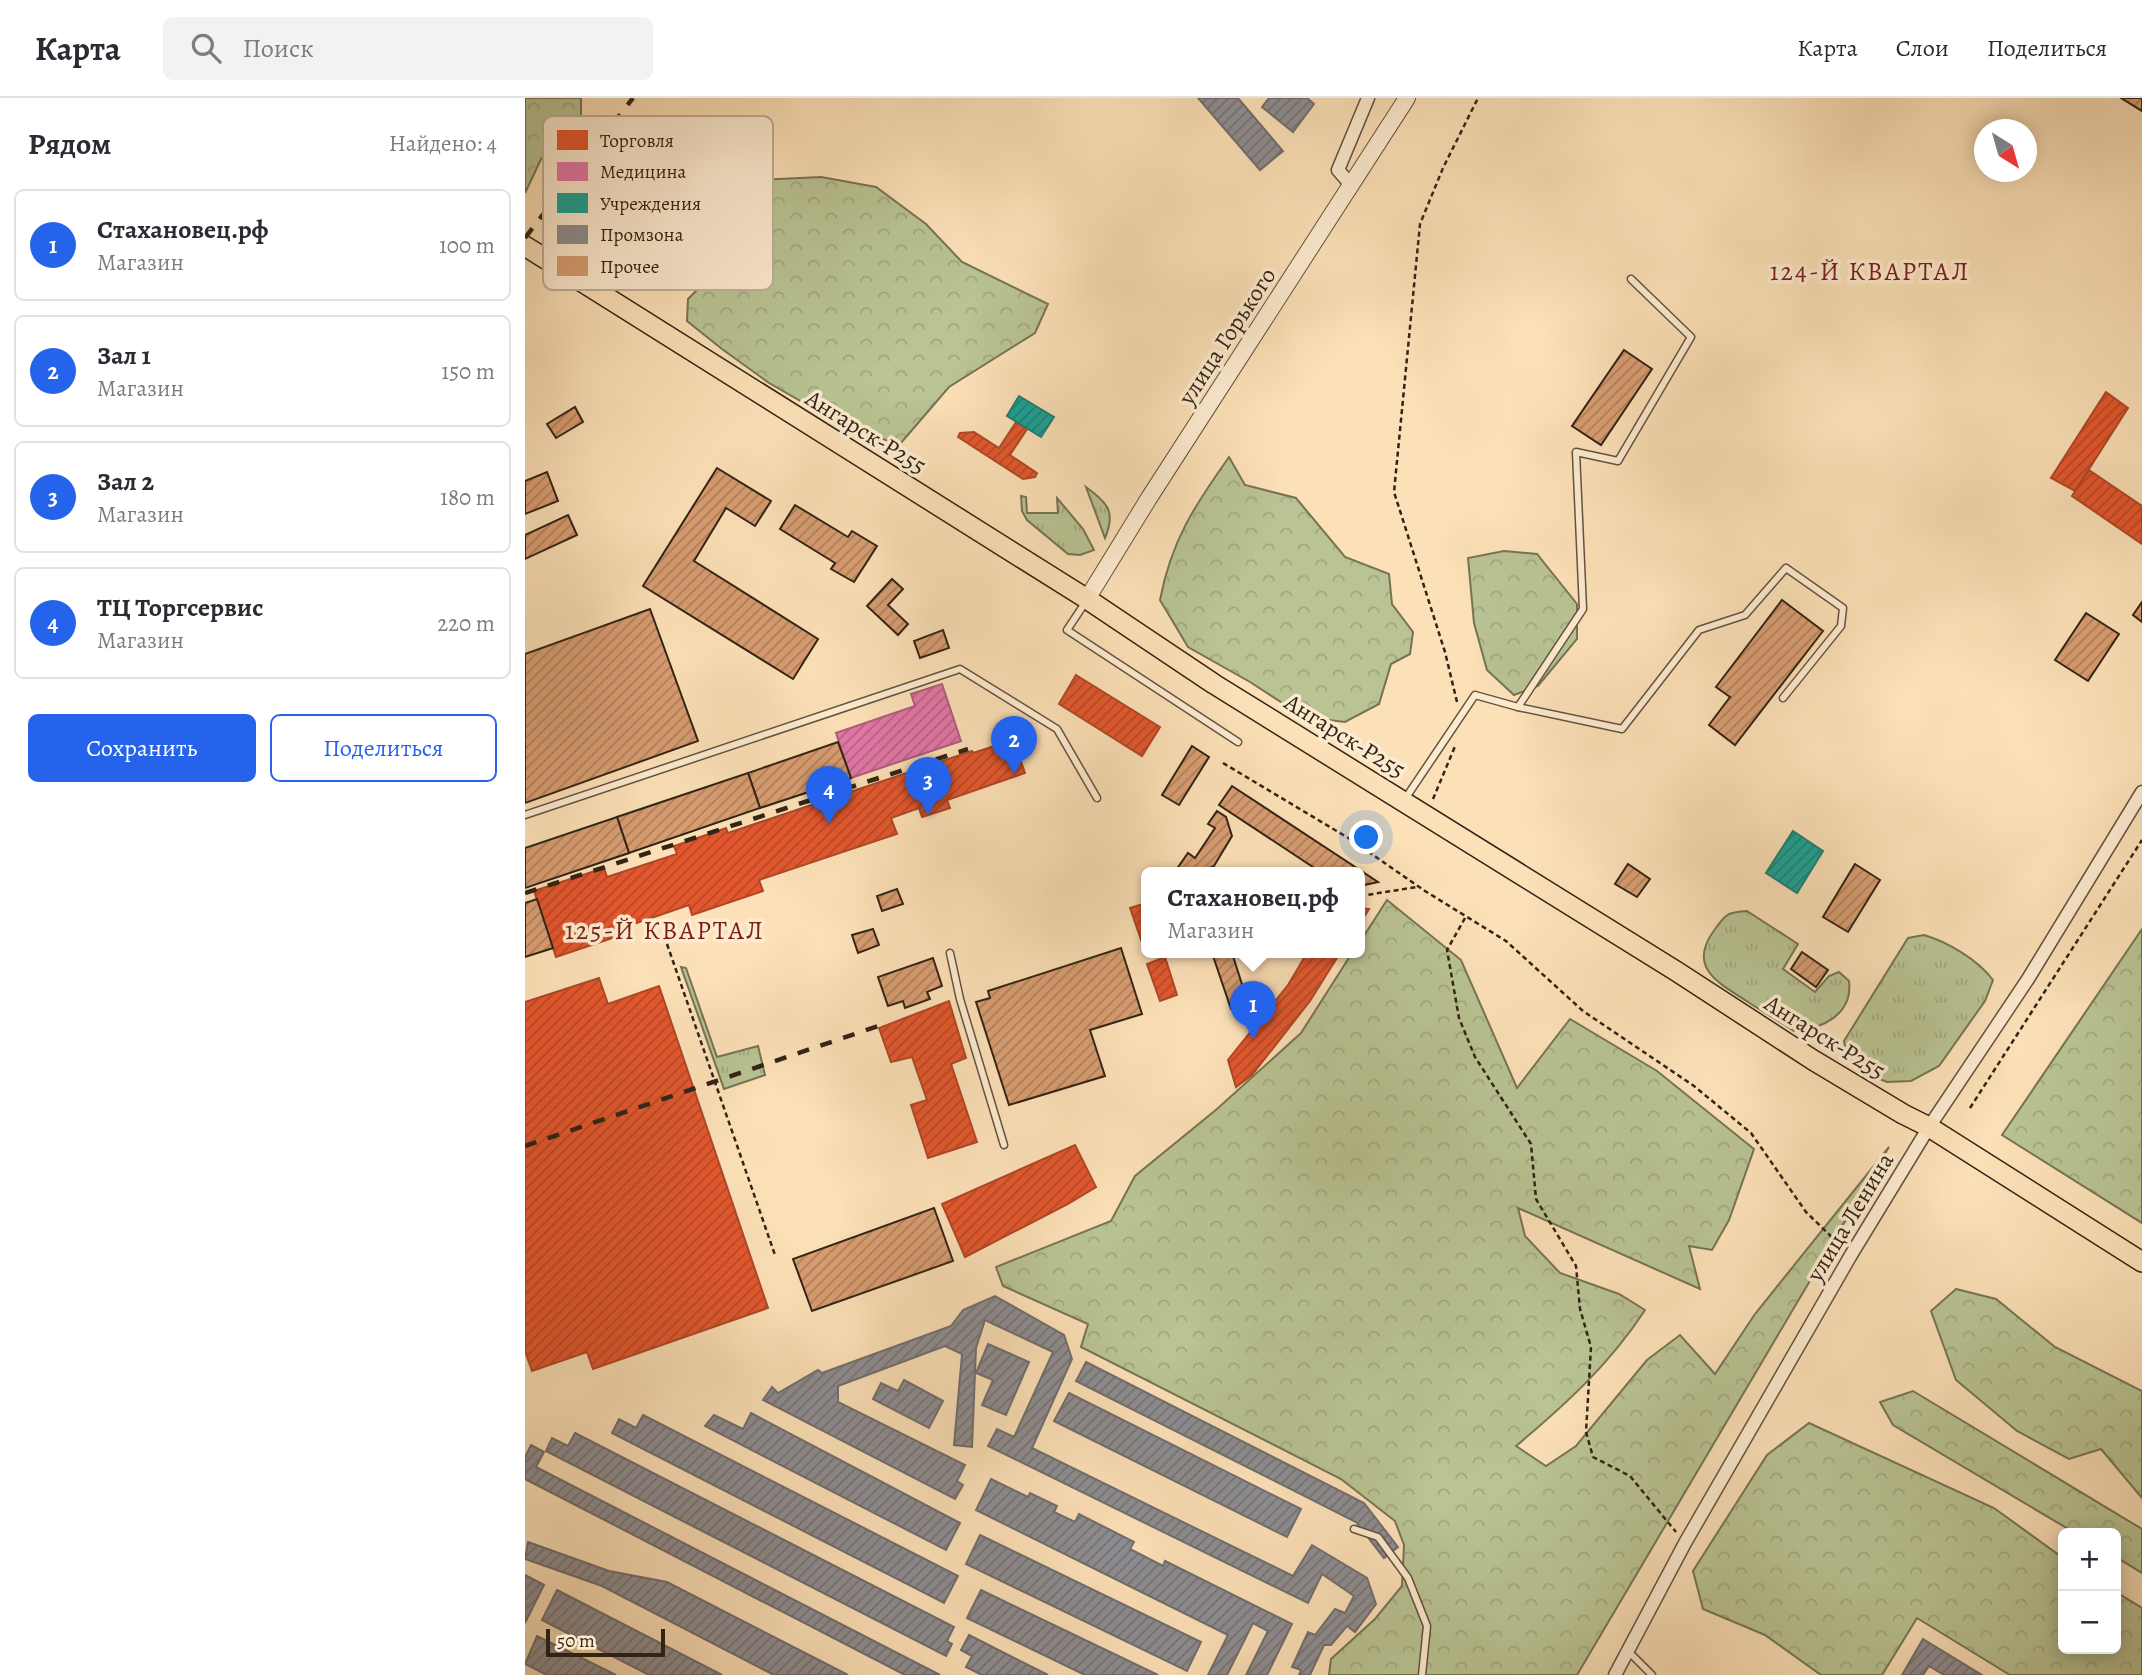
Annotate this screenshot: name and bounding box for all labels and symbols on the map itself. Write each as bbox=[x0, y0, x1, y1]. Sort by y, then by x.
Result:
legend bbox=[543, 116, 773, 290]
north arrow bbox=[1974, 119, 2037, 182]
text: Торговля bbox=[600, 128, 674, 154]
text: Медицина bbox=[600, 159, 687, 185]
text: Учреждения bbox=[600, 191, 701, 217]
text: Промзона bbox=[600, 222, 684, 248]
text: Прочее bbox=[600, 254, 660, 280]
district label: 124-Й КВАРТАЛ bbox=[1770, 254, 1970, 289]
street label: улица Горького bbox=[1170, 261, 1283, 412]
street label: Ангарск-Р255 bbox=[799, 382, 933, 482]
street label: Ангарск-Р255 bbox=[1278, 686, 1412, 786]
pin: 2 bbox=[991, 716, 1037, 774]
pin: 3 bbox=[905, 757, 951, 815]
pin: 4 bbox=[806, 766, 852, 824]
your location bbox=[1349, 820, 1383, 854]
district label: 125-Й КВАРТАЛ bbox=[565, 913, 765, 948]
pin: 1 bbox=[1230, 981, 1276, 1039]
street label: Ангарск-Р255 bbox=[1758, 987, 1892, 1087]
street label: улица Ленина bbox=[1798, 1147, 1901, 1288]
scale bar bbox=[546, 1626, 665, 1658]

